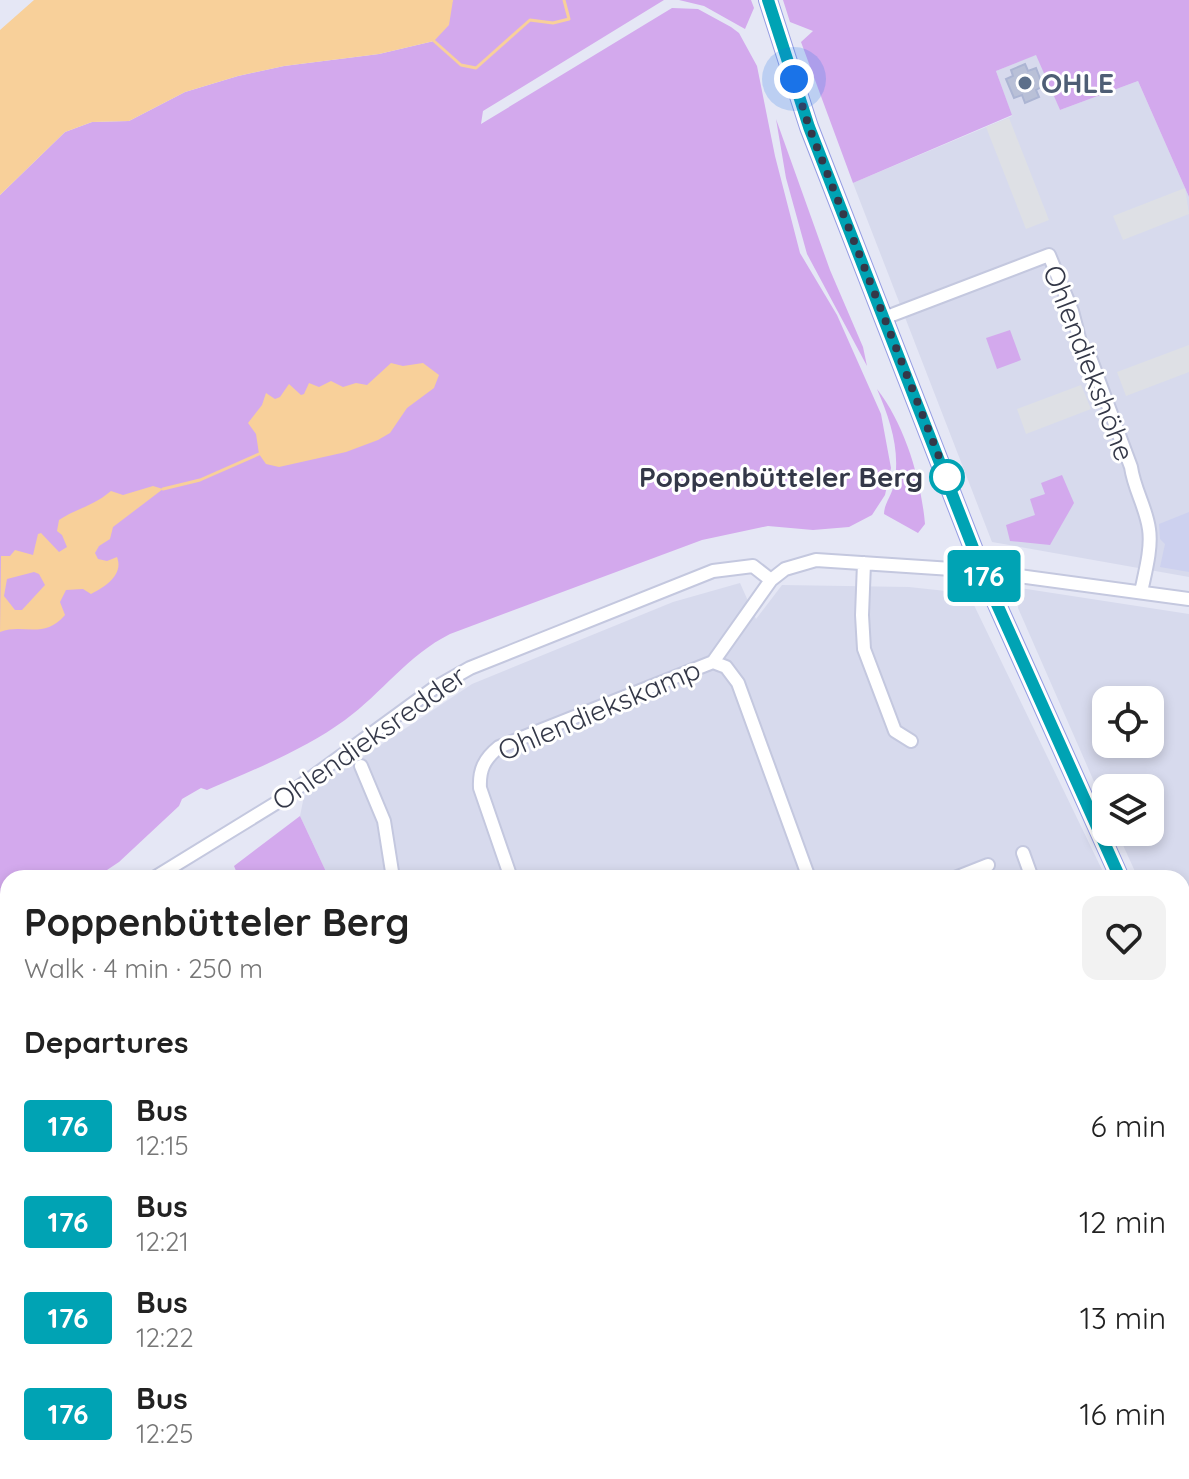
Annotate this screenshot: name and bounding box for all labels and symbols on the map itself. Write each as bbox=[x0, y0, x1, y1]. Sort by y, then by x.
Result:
your location bbox=[774, 59, 814, 99]
place label: OHLE bbox=[1041, 65, 1114, 100]
marker: OHLE bbox=[1016, 74, 1034, 92]
street label: Ohlendiekshöhe bbox=[1036, 260, 1143, 466]
place label: Poppenbütteler Berg bbox=[639, 459, 923, 494]
marker: Poppenbütteler Berg bbox=[930, 460, 964, 494]
line badge: 176 bbox=[938, 550, 1030, 602]
street label: Ohlendiekskamp bbox=[492, 651, 705, 768]
street label: Ohlendieksredder bbox=[265, 658, 473, 818]

